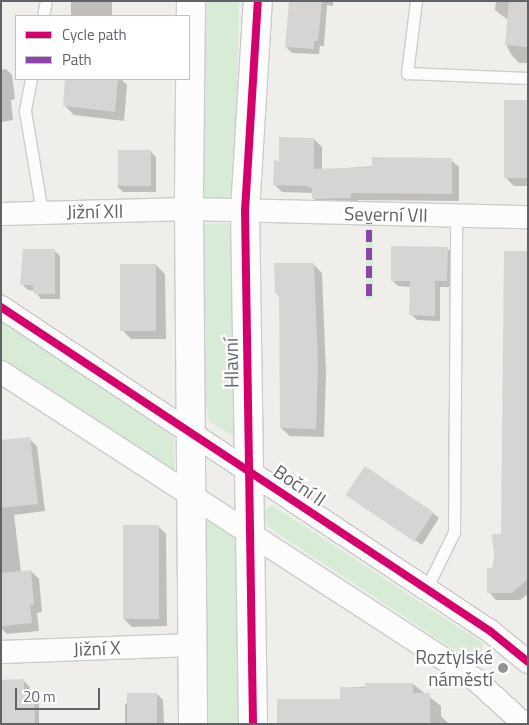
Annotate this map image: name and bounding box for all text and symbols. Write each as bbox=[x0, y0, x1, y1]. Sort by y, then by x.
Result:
legend bbox=[15, 15, 190, 80]
text: Cycle path bbox=[62, 23, 127, 46]
text: Path bbox=[62, 48, 92, 71]
street label: Jižní XII bbox=[66, 199, 124, 223]
street label: Severní VII bbox=[344, 202, 428, 226]
street label: Hlavní bbox=[219, 338, 243, 388]
street label: Boční II bbox=[270, 459, 330, 511]
street label: Jižní X bbox=[73, 636, 121, 660]
place label: Roztylské náměstí bbox=[415, 646, 493, 690]
marker: Roztylské náměstí bbox=[497, 662, 509, 674]
scale bar bbox=[18, 678, 102, 710]
text: 20 m bbox=[23, 685, 56, 708]

